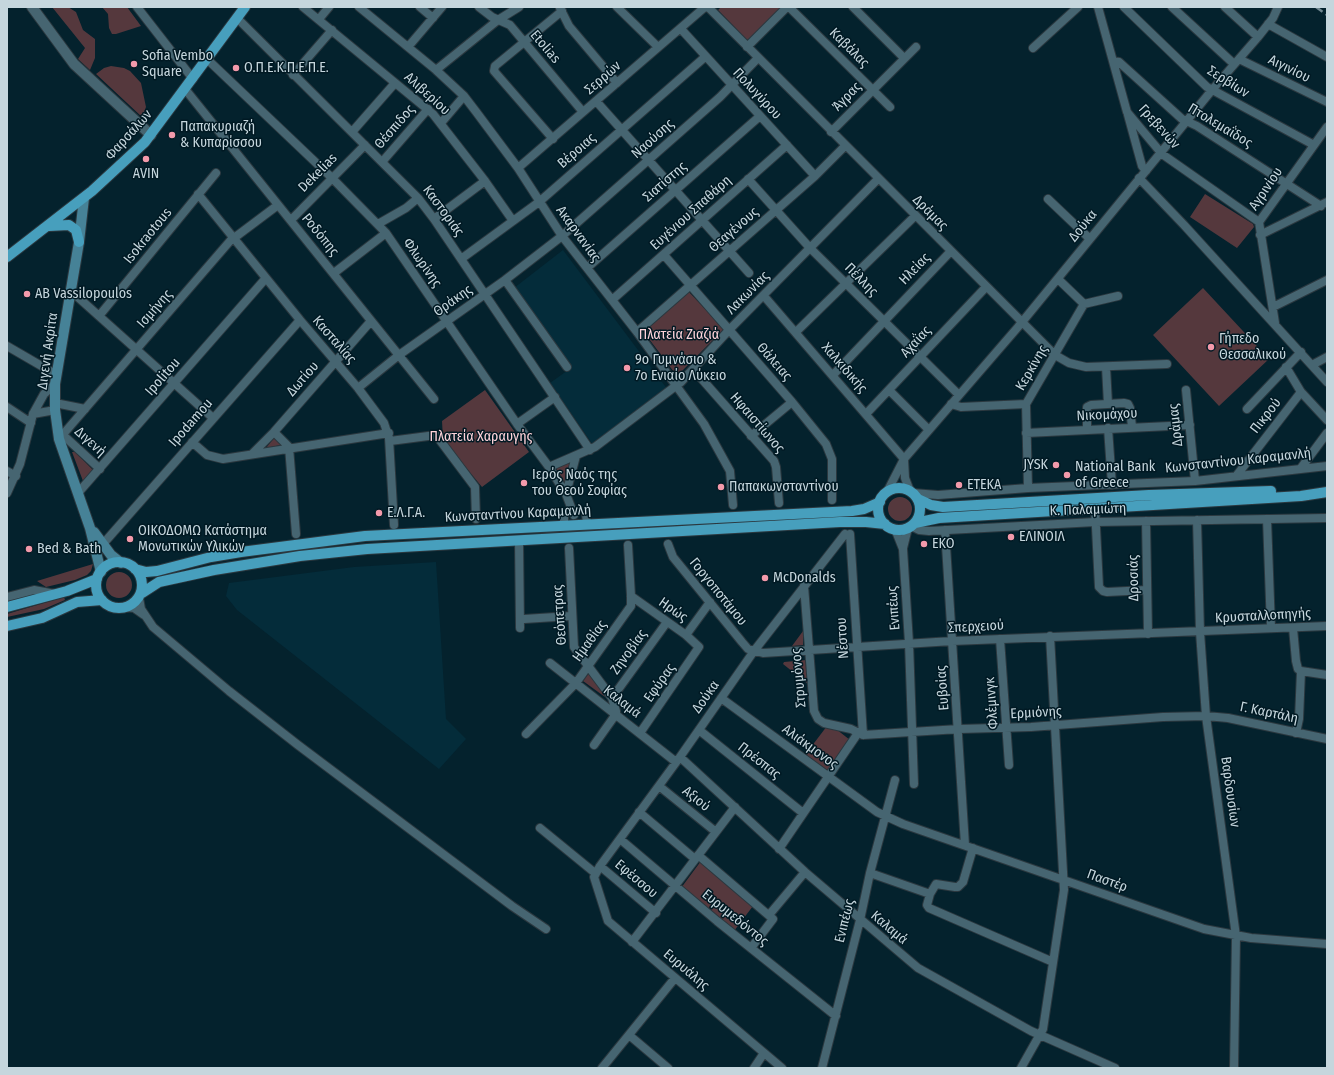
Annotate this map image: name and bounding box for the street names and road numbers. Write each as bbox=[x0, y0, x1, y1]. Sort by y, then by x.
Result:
street label: Καβάλας bbox=[826, 25, 872, 71]
street label: Etolias bbox=[526, 27, 564, 67]
street label: Αιγινίου bbox=[1265, 52, 1313, 86]
street label: Σερρών bbox=[581, 58, 625, 98]
street label: Σερβίων bbox=[1204, 63, 1252, 101]
street label: Πολυγύρου bbox=[729, 65, 785, 123]
street label: Αλιβερίου bbox=[401, 69, 453, 119]
street label: Άγρας bbox=[829, 79, 865, 115]
street label: Πτολεμαΐδος bbox=[1185, 100, 1255, 152]
street label: Θέσπιδος bbox=[371, 101, 419, 153]
street label: Γρεβενών bbox=[1135, 101, 1183, 153]
street label: Φαρσάλων bbox=[102, 106, 156, 164]
street label: Ναούσης bbox=[628, 116, 678, 162]
street label: Βέροιας bbox=[554, 130, 600, 172]
street label: Dekelias bbox=[295, 150, 341, 196]
street label: Σιατίστης bbox=[640, 158, 690, 206]
street label: Αγρινίου bbox=[1246, 164, 1286, 214]
street label: Ευγένιου Σπαθάρη bbox=[647, 172, 735, 254]
street label: Καστοριάς bbox=[419, 182, 467, 240]
street label: Δράμας bbox=[909, 192, 951, 234]
street label: Ακαρνανίας bbox=[552, 203, 604, 265]
street label: Θεαγένους bbox=[706, 204, 762, 256]
street label: Isokraotous bbox=[120, 205, 176, 267]
street label: Δούκα bbox=[1065, 207, 1101, 245]
street label: Ροδόπης bbox=[298, 210, 342, 260]
street label: Φλωρίνης bbox=[399, 235, 445, 291]
street label: Ηλείας bbox=[896, 250, 934, 288]
street label: Πέλλης bbox=[841, 260, 881, 300]
street label: Λακωνίας bbox=[723, 268, 773, 318]
street label: Θράκης bbox=[430, 282, 476, 320]
street label: Ισμήνης bbox=[134, 286, 176, 332]
street label: Διγενή Ακρίτα bbox=[34, 311, 62, 391]
street label: Κασταλίας bbox=[309, 313, 359, 367]
street label: Αχαΐας bbox=[897, 323, 935, 361]
street label: Θάλειας bbox=[753, 339, 795, 385]
street label: Χαλκιδικής bbox=[818, 339, 870, 397]
street label: Κερκίνης bbox=[1012, 342, 1052, 394]
street label: Ipolitou bbox=[142, 355, 184, 399]
street label: Δωτίου bbox=[283, 358, 323, 400]
street label: Ηφαιστίωνος bbox=[726, 389, 788, 457]
street label: Ipodamou bbox=[166, 395, 216, 451]
street label: Πικρού bbox=[1247, 395, 1285, 437]
street label: Δράμας bbox=[1165, 403, 1187, 447]
street label: Νικομάχου bbox=[1076, 405, 1138, 425]
street label: Διγενή bbox=[71, 424, 109, 460]
street label: Κωνσταντίνου Καραμανλή bbox=[1164, 445, 1312, 477]
street label: Κ. Παλαμιώτη bbox=[1049, 500, 1127, 520]
street label: Κωνσταντίνου Καραμανλή bbox=[444, 502, 592, 526]
street label: Γοργοποτάμου bbox=[686, 555, 750, 629]
street label: Δροσιάς bbox=[1125, 555, 1143, 601]
street label: Θεόπετρας bbox=[549, 584, 571, 646]
street label: Ενιπέως bbox=[884, 585, 904, 631]
street label: Ηρώς bbox=[655, 594, 691, 626]
street label: Κρυσταλλοπηγής bbox=[1215, 605, 1311, 627]
street label: Ημαθίας bbox=[569, 617, 611, 665]
street label: Νέστου bbox=[833, 617, 853, 659]
street label: Σπερχειού bbox=[948, 617, 1004, 637]
street label: Ζηνοβίας bbox=[607, 626, 651, 678]
street label: Στρυμόνος bbox=[788, 648, 810, 708]
street label: Εφύρας bbox=[641, 660, 679, 706]
street label: Ευβοίας bbox=[933, 665, 953, 711]
street label: Δούκα bbox=[689, 677, 723, 717]
street label: Φλέμινγκ bbox=[982, 677, 1002, 729]
street label: Καλαμά bbox=[600, 682, 644, 722]
street label: Γ. Καρτάλη bbox=[1238, 699, 1300, 727]
street label: Ερμιόνης bbox=[1010, 703, 1062, 723]
street label: Αλιάκμονος bbox=[779, 721, 841, 773]
street label: Πρέσπας bbox=[734, 739, 784, 783]
street label: Βαρδουσίων bbox=[1217, 756, 1243, 828]
street label: Αξιού bbox=[679, 783, 713, 815]
street label: Εφέσσου bbox=[611, 856, 661, 902]
street label: Παστέρ bbox=[1084, 866, 1130, 896]
street label: Ευρυμεδόντος bbox=[698, 886, 772, 950]
street label: Ενιπέως bbox=[831, 897, 859, 945]
street label: Καλαμά bbox=[867, 908, 911, 948]
street label: Ευρυάλης bbox=[660, 946, 712, 994]

